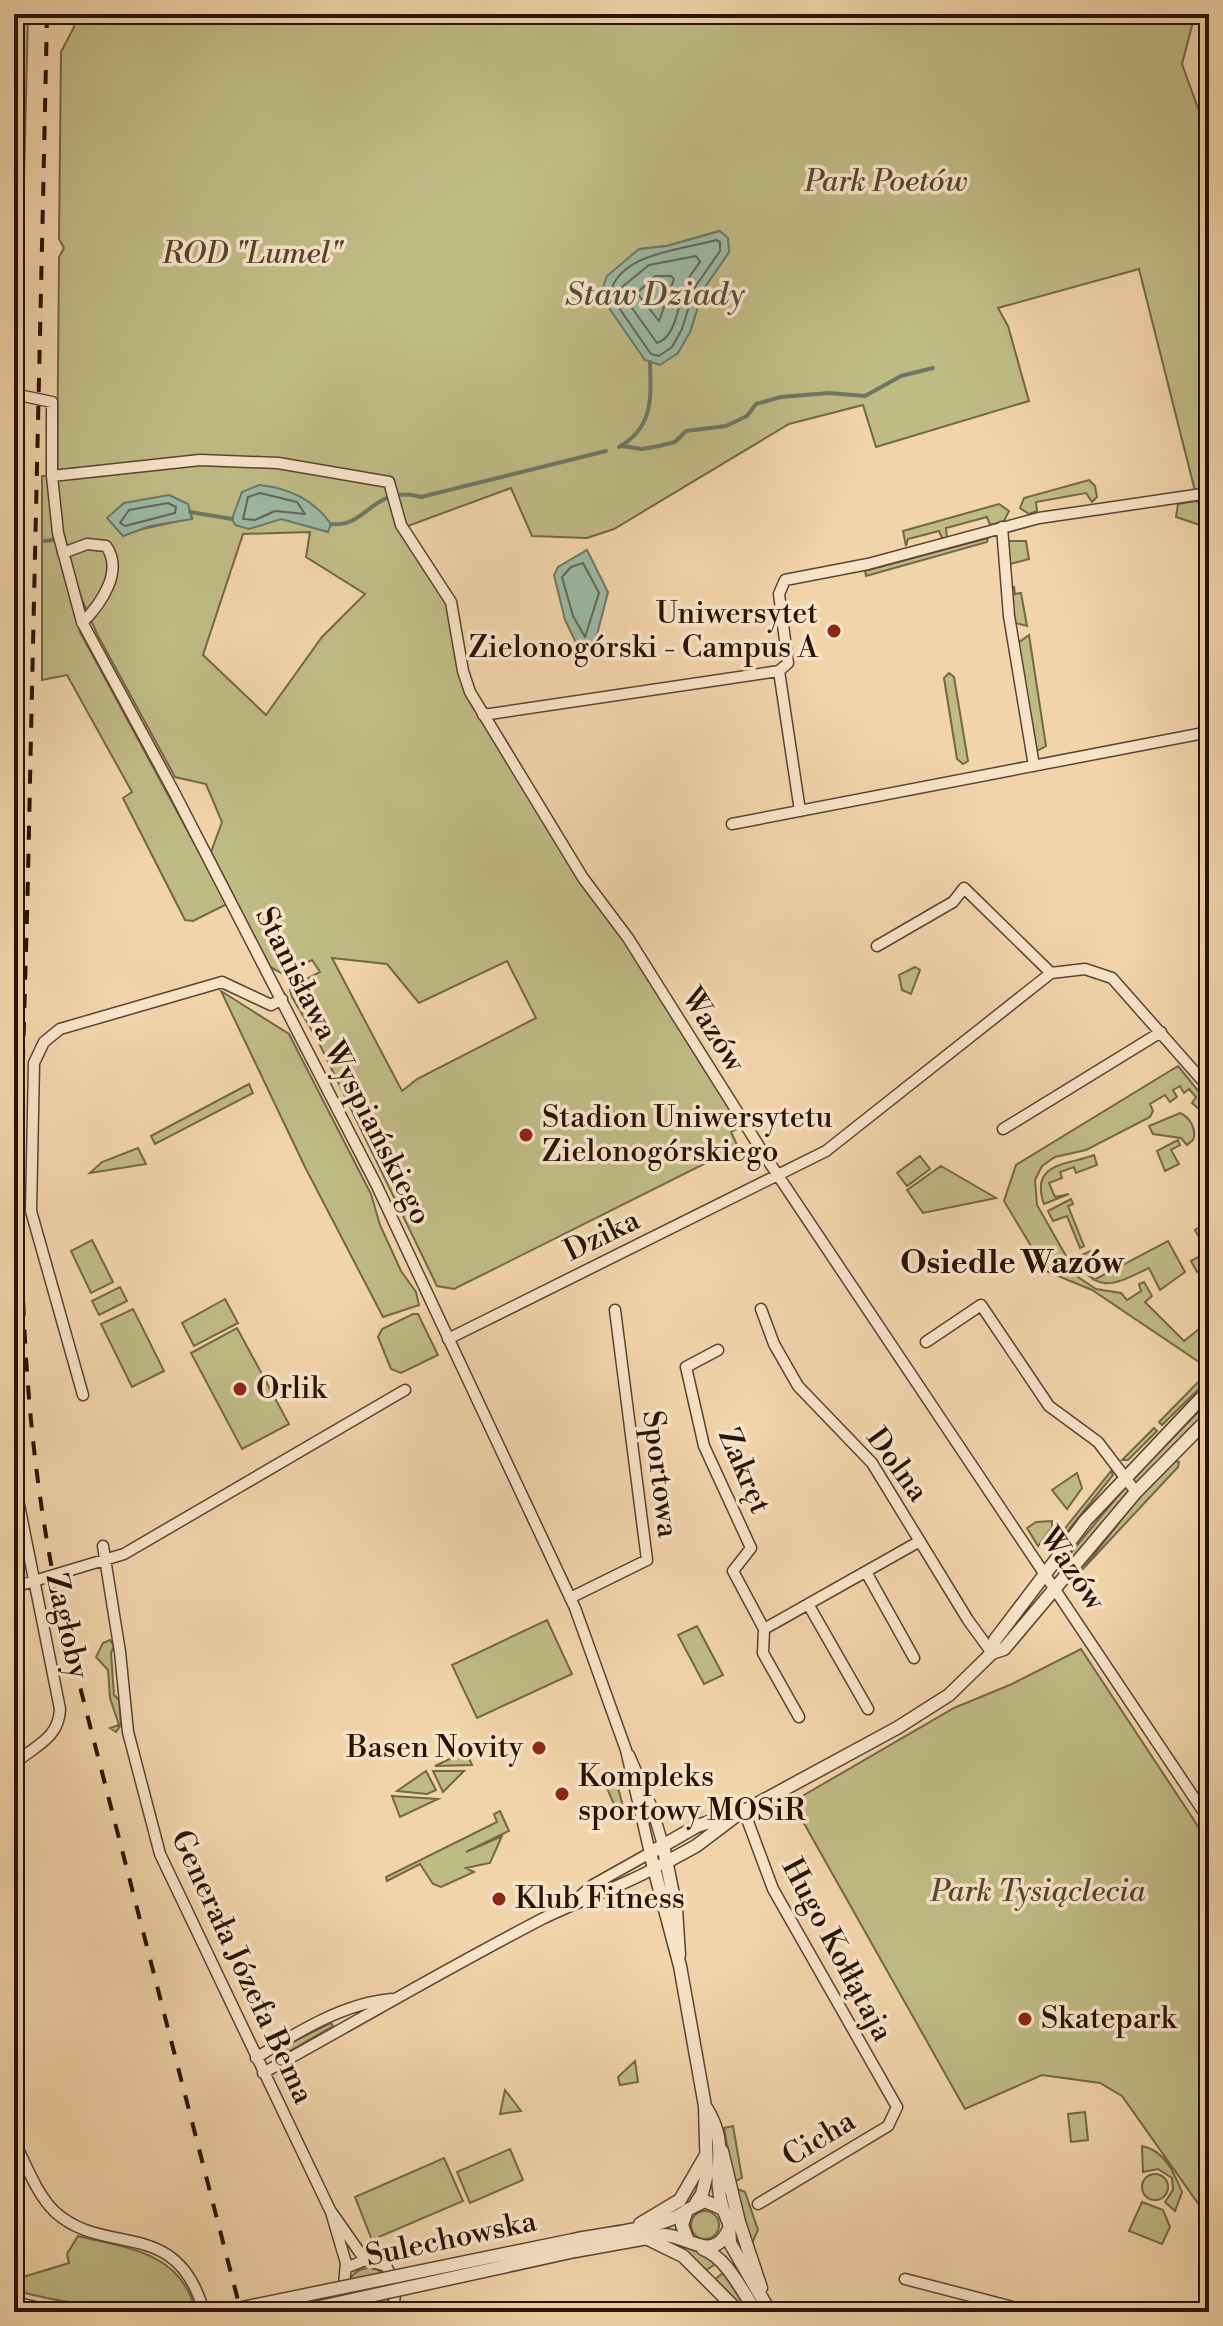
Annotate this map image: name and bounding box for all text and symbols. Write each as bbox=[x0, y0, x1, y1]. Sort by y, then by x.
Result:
park label: Park Poetów bbox=[804, 163, 967, 201]
park label: ROD "Lumel" bbox=[161, 235, 344, 273]
water label: Staw Dziady bbox=[565, 275, 746, 315]
place label: Uniwersytet Zielonogórski - Campus A bbox=[468, 595, 819, 667]
marker: Uniwersytet Zielonogórski - Campus A bbox=[825, 622, 843, 640]
street label: Stanisława Wyspiańskiego bbox=[246, 901, 440, 1231]
street label: Wazów bbox=[672, 980, 754, 1080]
place label: Stadion Uniwersytetu Zielonogórskiego bbox=[542, 1099, 833, 1171]
marker: Stadion Uniwersytetu Zielonogórskiego bbox=[517, 1126, 535, 1144]
street label: Dzika bbox=[558, 1201, 647, 1270]
district label: Osiedle Wazów bbox=[900, 1243, 1125, 1283]
place label: Orlik bbox=[256, 1370, 328, 1408]
marker: Orlik bbox=[231, 1380, 249, 1398]
street label: Sportowa bbox=[633, 1408, 687, 1541]
street label: Dolna bbox=[857, 1421, 937, 1510]
street label: Zakręt bbox=[709, 1423, 779, 1520]
street label: Wazów bbox=[1030, 1519, 1114, 1619]
street label: Zagłoby bbox=[36, 1569, 98, 1683]
place label: Basen Novity bbox=[345, 1729, 523, 1767]
marker: Basen Novity bbox=[530, 1739, 548, 1757]
place label: Kompleks sportowy MOSiR bbox=[578, 1758, 806, 1830]
marker: Kompleks sportowy MOSiR bbox=[553, 1785, 571, 1803]
street label: Generała Józefa Bema bbox=[162, 1824, 322, 2111]
street label: Hugo Kołłątaja bbox=[773, 1852, 902, 2049]
park label: Park Tysiąclecia bbox=[930, 1873, 1146, 1911]
place label: Klub Fitness bbox=[515, 1880, 685, 1918]
marker: Klub Fitness bbox=[490, 1890, 508, 1908]
place label: Skatepark bbox=[1041, 2000, 1178, 2038]
marker: Skatepark bbox=[1016, 2010, 1034, 2028]
street label: Cicha bbox=[776, 2102, 863, 2175]
street label: Sulechowska bbox=[362, 2202, 541, 2276]

